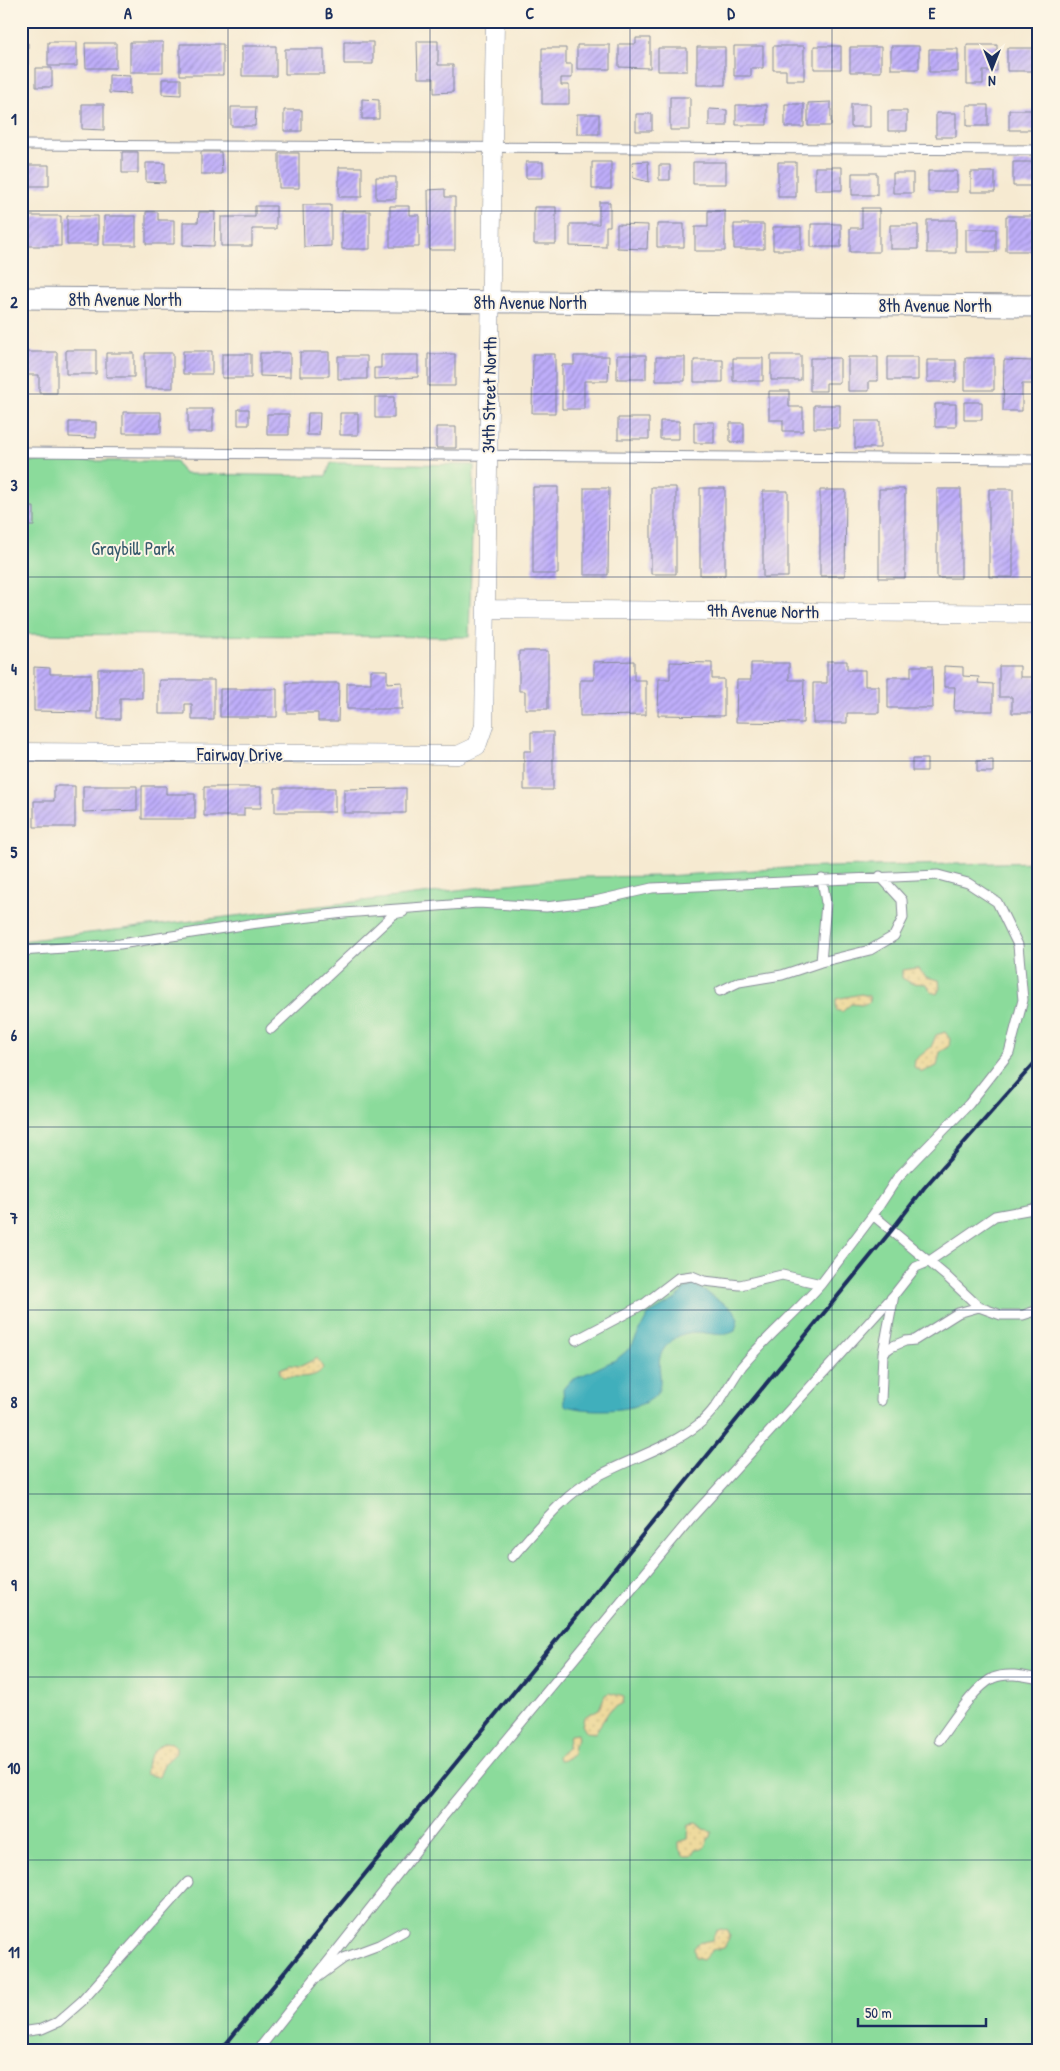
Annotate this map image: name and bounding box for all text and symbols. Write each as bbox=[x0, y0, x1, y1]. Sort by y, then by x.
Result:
text: A bbox=[124, 2, 132, 24]
text: B bbox=[325, 2, 333, 24]
text: C bbox=[526, 2, 535, 24]
text: D bbox=[727, 2, 735, 24]
text: E bbox=[928, 2, 936, 24]
north arrow bbox=[968, 42, 1018, 92]
text: N bbox=[988, 72, 996, 91]
text: 1 bbox=[11, 108, 17, 130]
street label: 8th Avenue North bbox=[69, 287, 182, 312]
street label: 8th Avenue North bbox=[474, 290, 587, 315]
text: 2 bbox=[10, 291, 18, 313]
street label: 8th Avenue North bbox=[879, 293, 992, 318]
street label: 34th Street North bbox=[475, 336, 503, 453]
text: 3 bbox=[10, 474, 18, 496]
park label: Graybill Park bbox=[91, 536, 175, 561]
street label: 9th Avenue North bbox=[707, 598, 820, 624]
text: 4 bbox=[11, 658, 17, 680]
street label: Fairway Drive bbox=[196, 742, 283, 767]
text: 5 bbox=[11, 841, 18, 863]
text: 6 bbox=[11, 1024, 18, 1046]
text: 7 bbox=[9, 1207, 18, 1229]
text: 8 bbox=[11, 1391, 18, 1413]
text: 9 bbox=[11, 1574, 17, 1596]
text: 10 bbox=[8, 1757, 20, 1779]
text: 11 bbox=[8, 1941, 20, 1963]
scale bar bbox=[858, 1996, 985, 2028]
text: 50 m bbox=[865, 2002, 892, 2023]

